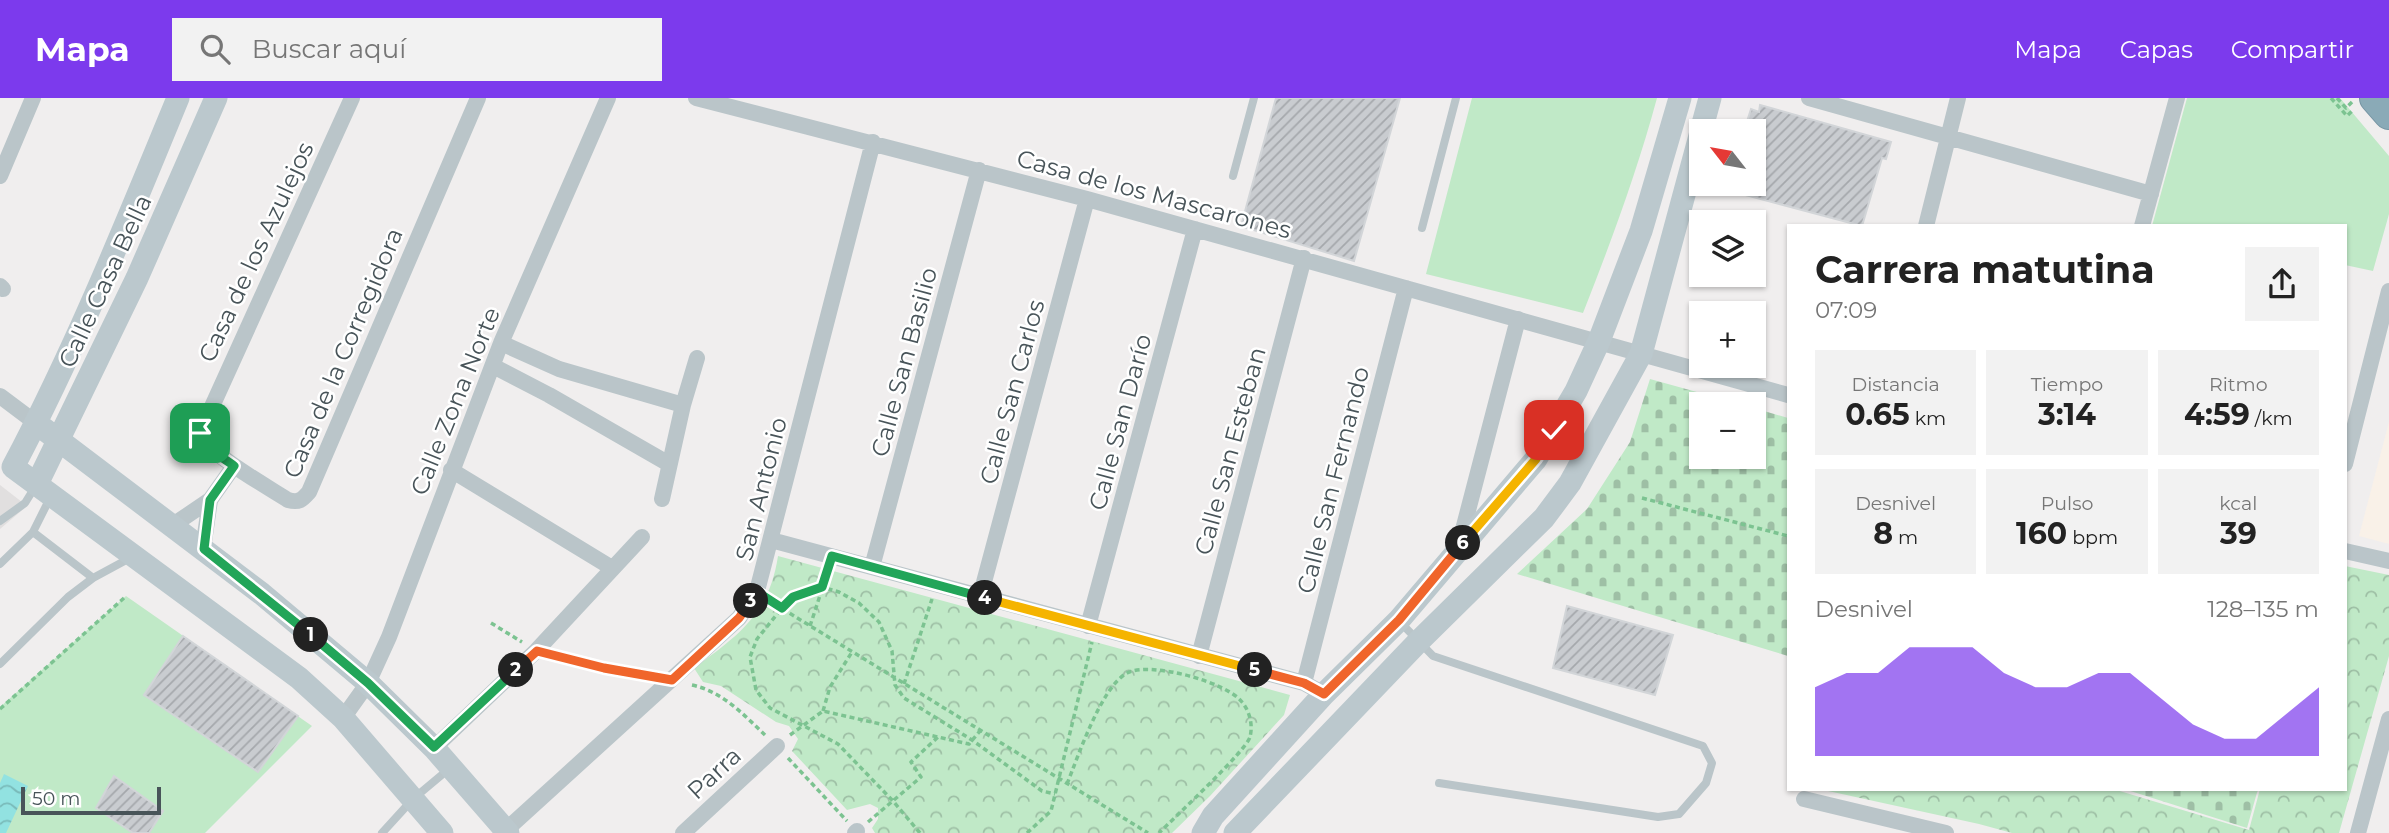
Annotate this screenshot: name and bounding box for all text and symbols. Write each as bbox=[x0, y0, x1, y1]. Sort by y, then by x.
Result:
search box bbox=[172, 18, 662, 81]
text: Mapa bbox=[35, 29, 130, 69]
icon: search bbox=[196, 30, 234, 68]
text: Buscar aquí bbox=[252, 33, 406, 65]
text: Mapa bbox=[2014, 35, 2082, 64]
text: Capas bbox=[2120, 35, 2193, 64]
text: Compartir bbox=[2231, 35, 2354, 64]
north arrow bbox=[1689, 119, 1766, 196]
map controls bbox=[1689, 119, 1766, 469]
street label: Casa de los Azulejos bbox=[192, 137, 320, 367]
street label: Casa de los Mascarones bbox=[1014, 143, 1294, 245]
street label: Calle Casa Bella bbox=[52, 190, 158, 372]
button: layers bbox=[1689, 210, 1766, 287]
street label: Casa de la Corregidora bbox=[277, 224, 409, 482]
text: Carrera matutina bbox=[1815, 246, 2155, 293]
button: share bbox=[2245, 247, 2319, 321]
street label: Calle San Basilio bbox=[865, 264, 943, 460]
text: 07:09 bbox=[1815, 296, 1877, 324]
street label: Calle San Carlos bbox=[973, 297, 1051, 487]
button: + bbox=[1689, 301, 1766, 378]
street label: Calle Zona Norte bbox=[404, 303, 506, 499]
street label: Calle San Darío bbox=[1083, 331, 1157, 513]
street label: Calle San Esteban bbox=[1188, 344, 1272, 558]
street label: Calle San Fernando bbox=[1291, 364, 1375, 596]
text: Distancia bbox=[1851, 373, 1940, 396]
text: Tiempo bbox=[2031, 373, 2103, 396]
text: Ritmo bbox=[2209, 373, 2268, 396]
button: − bbox=[1689, 392, 1766, 469]
text: 0.65 bbox=[1845, 396, 1910, 433]
text: 3:14 bbox=[2038, 396, 2096, 433]
text: 4:59 bbox=[2184, 396, 2250, 433]
pin bbox=[1524, 400, 1584, 460]
pin bbox=[170, 403, 230, 463]
text: km bbox=[1910, 407, 1946, 430]
text: /km bbox=[2250, 407, 2293, 430]
icon: check bbox=[1535, 411, 1573, 449]
icon: arrive bbox=[181, 414, 219, 452]
street label: San Antonio bbox=[729, 414, 793, 564]
text: Desnivel bbox=[1855, 492, 1936, 515]
text: Pulso bbox=[2041, 492, 2093, 515]
text: kcal bbox=[2219, 492, 2257, 515]
text: 8 bbox=[1873, 515, 1893, 552]
text: 160 bbox=[2016, 515, 2067, 552]
text: 39 bbox=[2220, 515, 2257, 552]
pin: 6 bbox=[1446, 526, 1480, 560]
text: m bbox=[1893, 526, 1918, 549]
text: bpm bbox=[2067, 526, 2118, 549]
text: 6 bbox=[1456, 531, 1469, 554]
pin: 4 bbox=[968, 580, 1002, 616]
pin: 3 bbox=[734, 584, 768, 618]
text: 4 bbox=[978, 586, 991, 609]
text: 3 bbox=[745, 589, 756, 612]
text: Desnivel bbox=[1815, 595, 1913, 623]
text: 128–135 m bbox=[2207, 595, 2319, 623]
pin: 1 bbox=[294, 618, 328, 652]
text: 1 bbox=[307, 623, 314, 646]
pin: 2 bbox=[498, 652, 534, 688]
pin: 5 bbox=[1238, 652, 1272, 688]
text: 2 bbox=[510, 658, 521, 681]
text: 5 bbox=[1249, 658, 1260, 681]
street label: Parra bbox=[681, 741, 747, 805]
scale bar bbox=[21, 784, 161, 816]
text: 50 m bbox=[32, 787, 80, 810]

